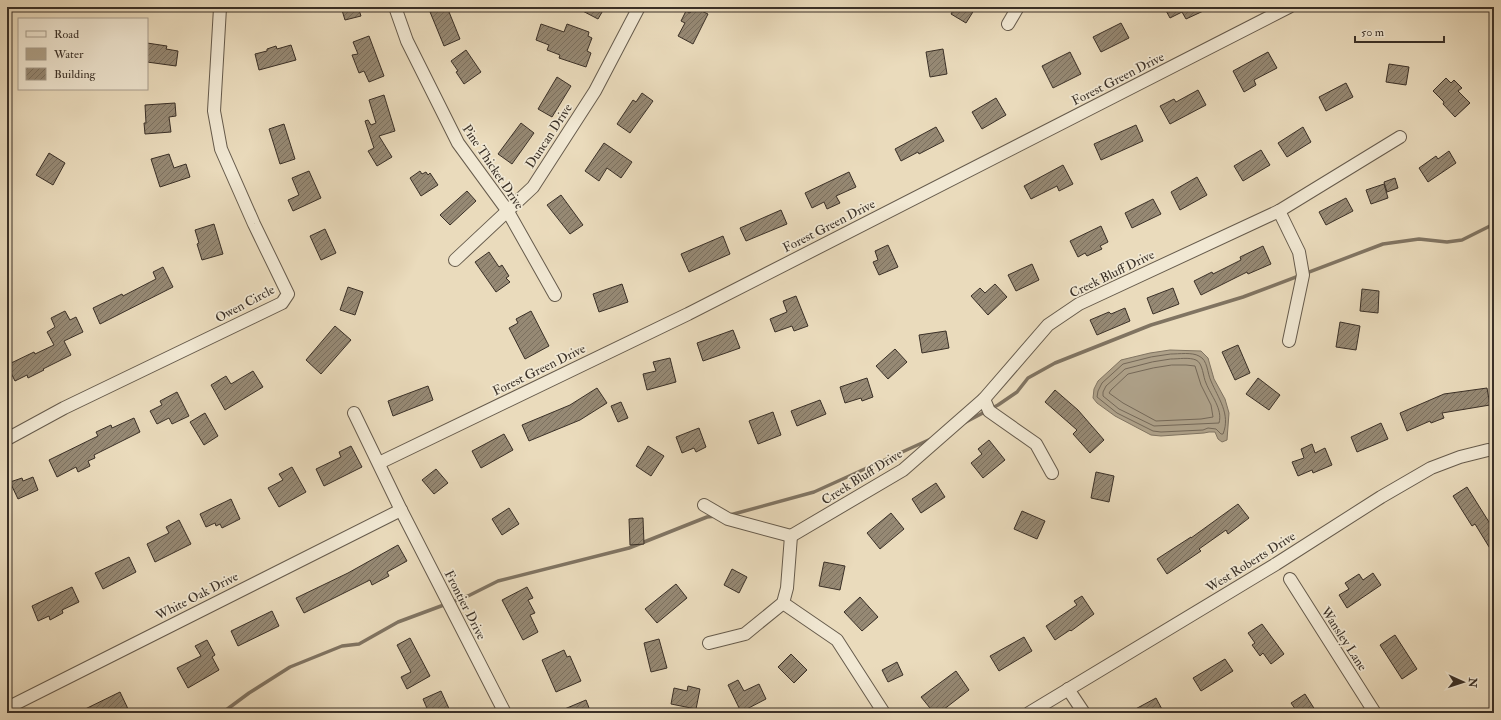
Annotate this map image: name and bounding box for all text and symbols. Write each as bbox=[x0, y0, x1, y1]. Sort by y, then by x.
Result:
legend bbox=[18, 18, 148, 90]
scale bar bbox=[1355, 18, 1444, 44]
text: 50 m bbox=[1361, 25, 1385, 40]
text: Road bbox=[54, 27, 79, 42]
text: Water bbox=[53, 47, 84, 62]
street label: Forest Green Drive bbox=[1069, 49, 1167, 109]
text: Building bbox=[54, 67, 97, 82]
street label: Duncan Drive bbox=[522, 100, 576, 171]
street label: Pine Thicket Drive bbox=[459, 121, 528, 213]
street label: Forest Green Drive bbox=[780, 196, 878, 256]
street label: Creek Bluff Drive bbox=[1067, 246, 1158, 301]
street label: Owen Circle bbox=[213, 281, 278, 326]
street label: Forest Green Drive bbox=[490, 340, 589, 399]
street label: Creek Bluff Drive bbox=[819, 445, 906, 508]
street label: West Roberts Drive bbox=[1203, 528, 1299, 596]
street label: White Oak Drive bbox=[152, 568, 241, 624]
street label: Frontier Drive bbox=[441, 568, 490, 643]
street label: Wansley Lane bbox=[1316, 603, 1371, 675]
north arrow bbox=[1443, 662, 1483, 702]
text: N bbox=[1466, 676, 1479, 689]

